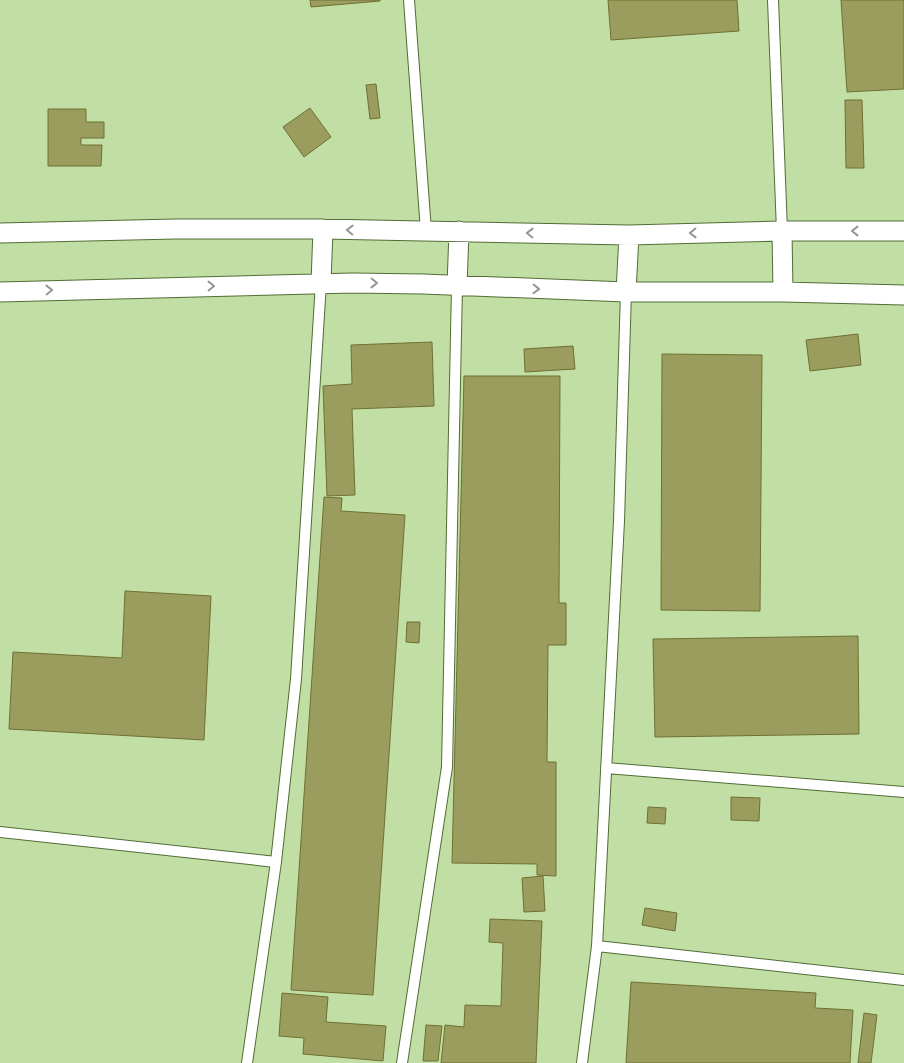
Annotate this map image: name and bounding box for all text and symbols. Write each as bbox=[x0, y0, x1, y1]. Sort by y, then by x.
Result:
one-way arrow bbox=[346, 224, 354, 235]
one-way arrow bbox=[851, 226, 859, 236]
one-way arrow bbox=[526, 228, 534, 238]
one-way arrow bbox=[689, 228, 696, 238]
one-way arrow bbox=[370, 278, 378, 289]
one-way arrow bbox=[208, 281, 215, 291]
one-way arrow bbox=[532, 283, 540, 294]
one-way arrow bbox=[45, 285, 53, 295]

